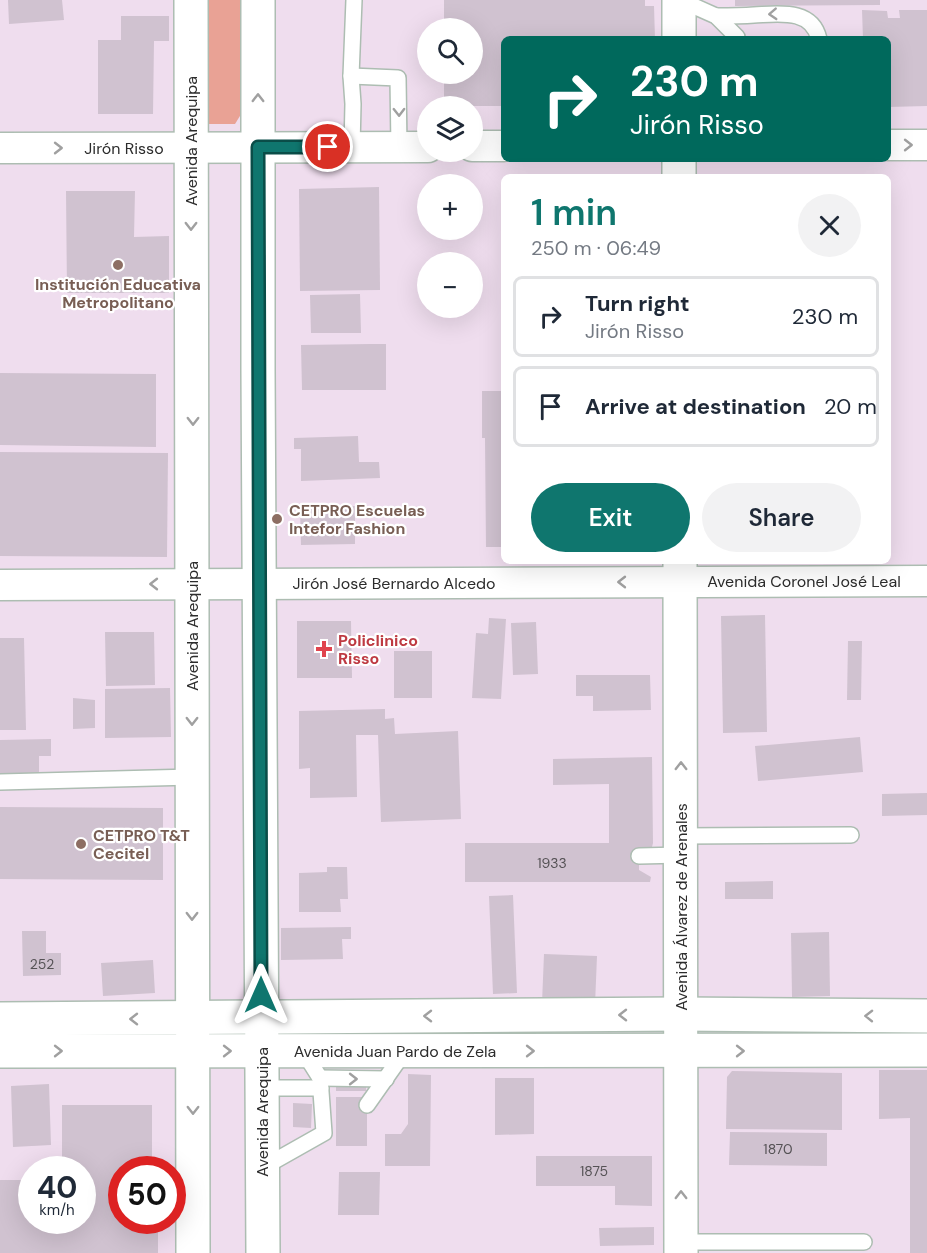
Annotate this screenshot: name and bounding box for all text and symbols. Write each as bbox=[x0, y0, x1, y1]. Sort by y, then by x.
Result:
one-way arrow bbox=[769, 8, 778, 21]
map controls bbox=[417, 18, 483, 318]
button: search bbox=[417, 18, 483, 84]
text: 230 m bbox=[630, 54, 759, 109]
icon: right bbox=[531, 60, 609, 138]
street label: Avenida Arequipa bbox=[181, 76, 202, 206]
one-way arrow bbox=[252, 94, 264, 103]
button: layers bbox=[417, 96, 483, 162]
text: Jirón Risso bbox=[630, 107, 764, 142]
one-way arrow bbox=[393, 108, 405, 117]
pin bbox=[302, 121, 353, 172]
icon: arrive bbox=[311, 130, 344, 163]
street label: Jirón Risso bbox=[84, 138, 164, 159]
one-way arrow bbox=[903, 139, 912, 151]
one-way arrow bbox=[54, 142, 63, 154]
button: + bbox=[417, 174, 483, 240]
text: 1 min bbox=[531, 189, 617, 236]
button: close bbox=[798, 194, 861, 257]
one-way arrow bbox=[185, 222, 197, 231]
text: 250 m · 06:49 bbox=[531, 235, 661, 261]
button: − bbox=[417, 252, 483, 318]
marker: Institución Educativa Metropolitano bbox=[111, 258, 125, 272]
place label: Institución Educativa Metropolitano bbox=[35, 274, 201, 313]
text: Turn right bbox=[585, 289, 690, 318]
icon: right bbox=[534, 300, 567, 333]
text: 230 m bbox=[792, 302, 858, 331]
text: Jirón Risso bbox=[585, 318, 684, 344]
icon: arrive bbox=[534, 390, 567, 423]
text: Arrive at destination bbox=[585, 392, 806, 421]
text: 20 m bbox=[824, 392, 877, 421]
one-way arrow bbox=[187, 417, 199, 426]
button: Exit bbox=[531, 483, 690, 552]
button: Share bbox=[702, 483, 861, 552]
place label: CETPRO Escuelas Intefor Fashion bbox=[289, 500, 425, 539]
marker: CETPRO Escuelas Intefor Fashion bbox=[270, 512, 284, 526]
street label: Avenida Arequipa bbox=[182, 561, 203, 691]
street label: Avenida Coronel José Leal bbox=[707, 571, 901, 592]
street label: Jirón José Bernardo Alcedo bbox=[292, 573, 496, 594]
one-way arrow bbox=[617, 576, 626, 588]
one-way arrow bbox=[149, 578, 158, 590]
place label: Policlinico Risso bbox=[338, 630, 418, 669]
marker: Policlinico Risso bbox=[315, 640, 333, 658]
one-way arrow bbox=[186, 717, 198, 726]
one-way arrow bbox=[675, 762, 687, 771]
street label: Avenida Álvarez de Arenales bbox=[671, 803, 692, 1011]
place label: CETPRO T&T Cecitel bbox=[93, 825, 190, 864]
marker: CETPRO T&T Cecitel bbox=[74, 837, 88, 851]
house number: 1933 bbox=[537, 854, 567, 872]
one-way arrow bbox=[186, 912, 198, 921]
house number: 252 bbox=[30, 955, 54, 973]
position arrow bbox=[229, 963, 293, 1027]
one-way arrow bbox=[618, 1008, 627, 1021]
one-way arrow bbox=[423, 1010, 432, 1022]
one-way arrow bbox=[864, 1010, 873, 1022]
one-way arrow bbox=[130, 1012, 139, 1025]
street label: Avenida Juan Pardo de Zela bbox=[294, 1041, 496, 1062]
one-way arrow bbox=[54, 1045, 63, 1057]
one-way arrow bbox=[223, 1045, 232, 1057]
one-way arrow bbox=[526, 1045, 535, 1057]
one-way arrow bbox=[736, 1045, 745, 1057]
street label: Avenida Arequipa bbox=[252, 1047, 273, 1177]
one-way arrow bbox=[349, 1073, 358, 1085]
one-way arrow bbox=[187, 1105, 199, 1114]
house number: 1870 bbox=[763, 1140, 793, 1158]
speed limit sign: 50 bbox=[108, 1156, 186, 1234]
house number: 1875 bbox=[580, 1162, 608, 1180]
text: 40 bbox=[37, 1168, 77, 1207]
one-way arrow bbox=[675, 1190, 687, 1199]
text: km/h bbox=[39, 1200, 75, 1220]

